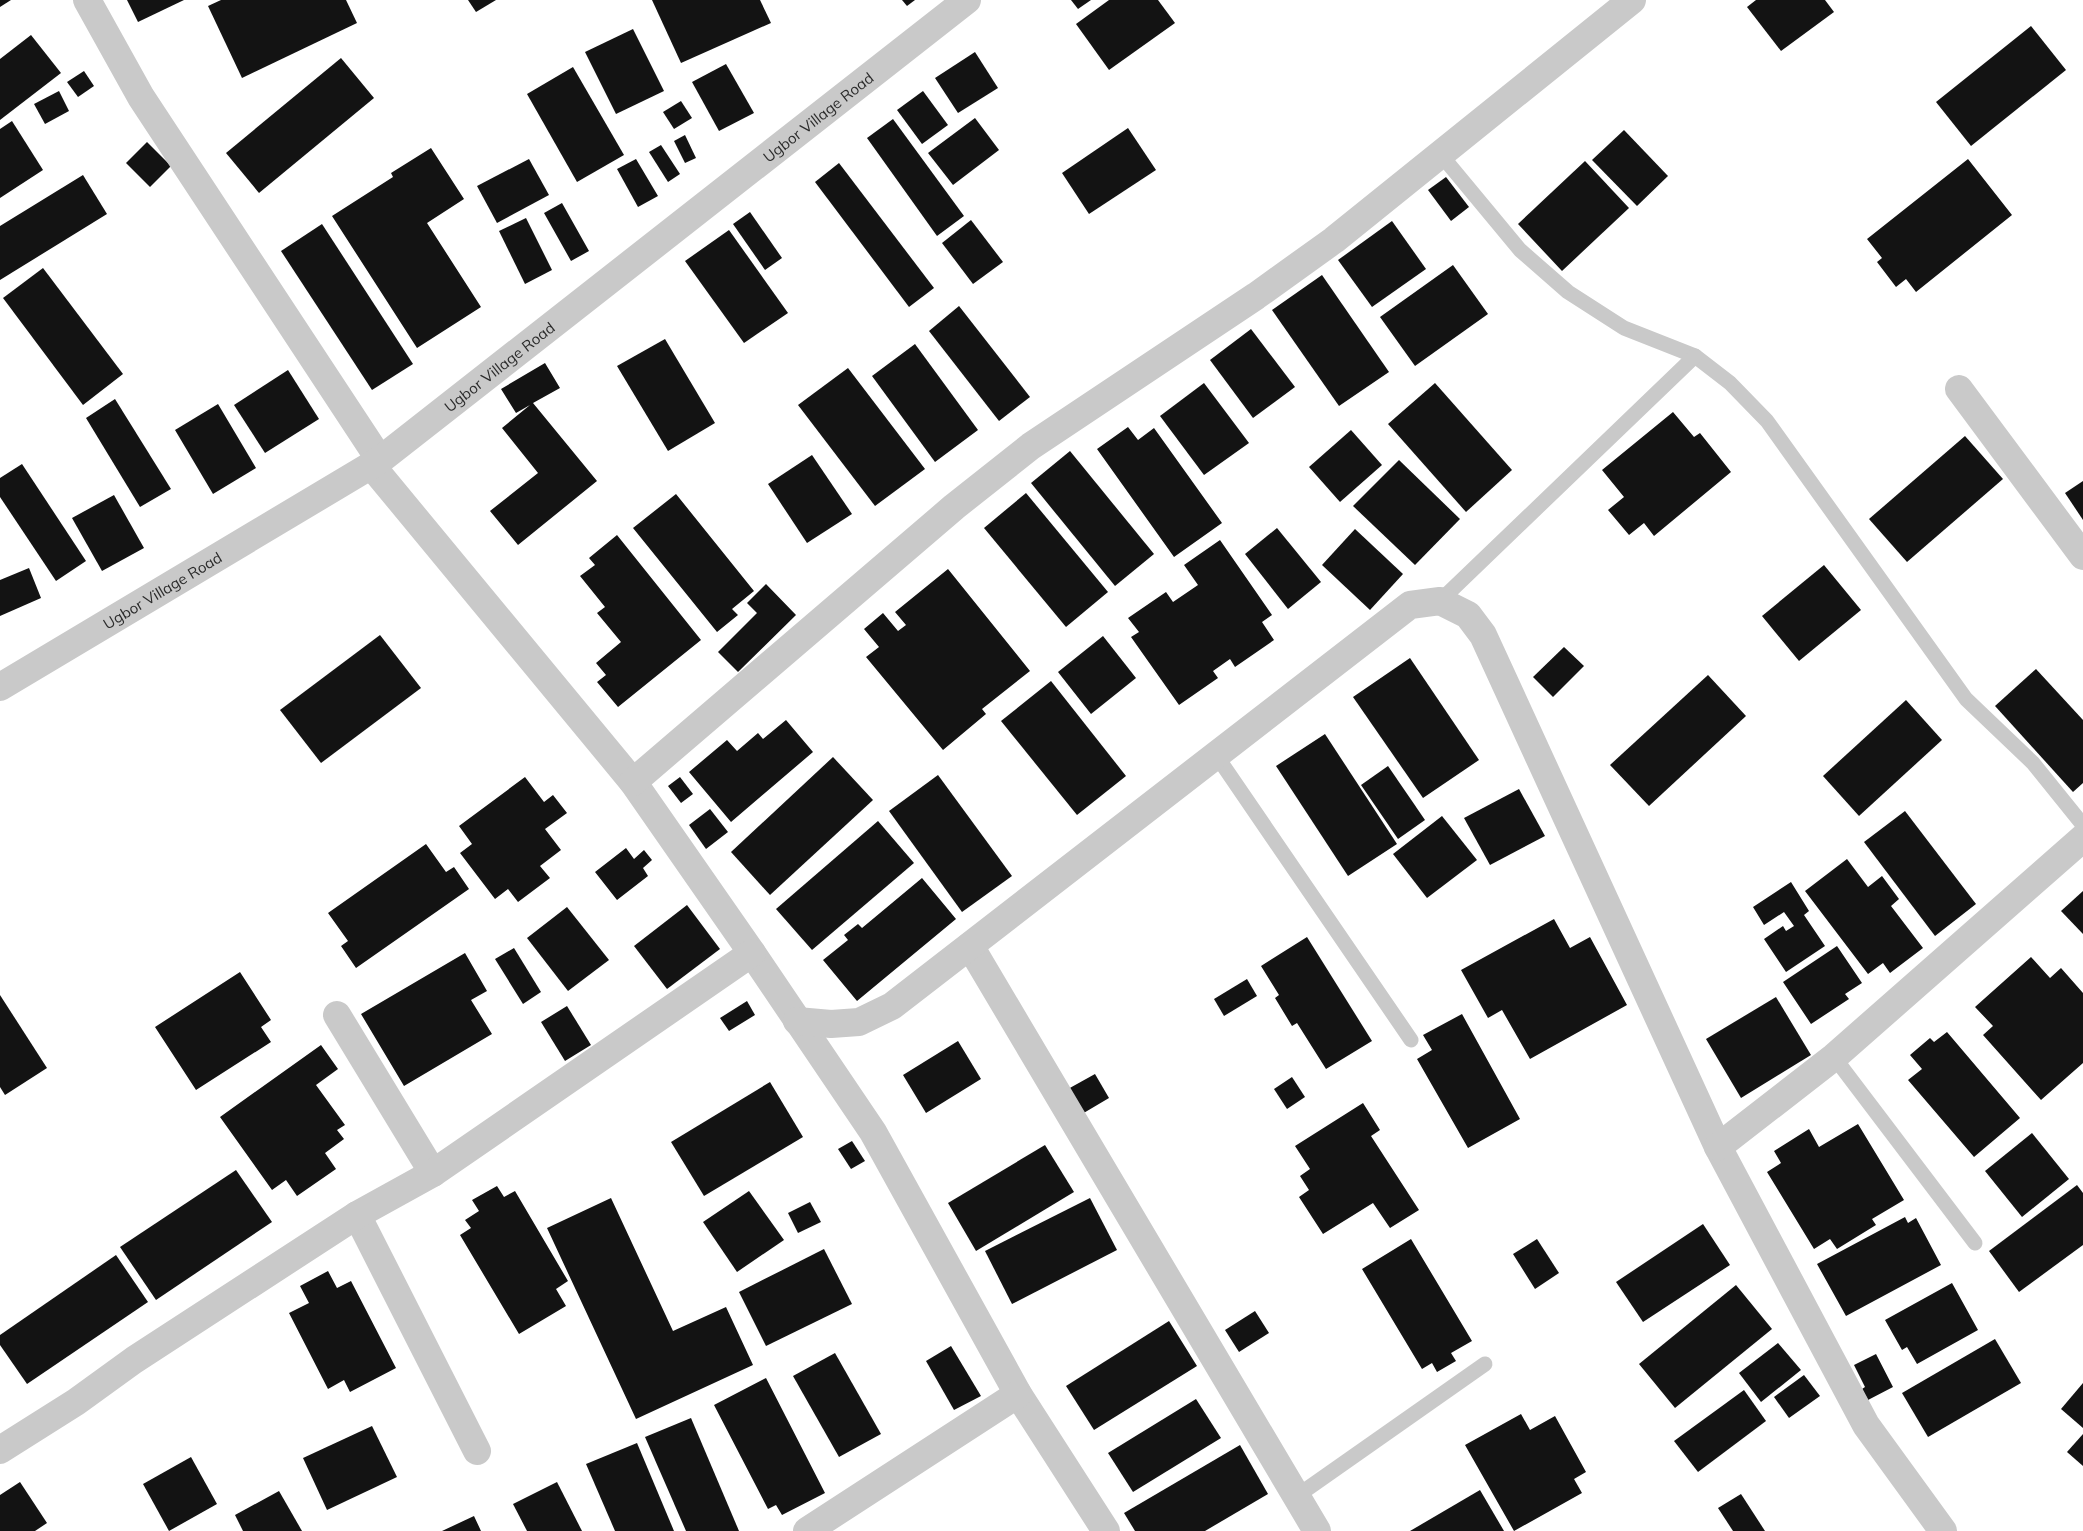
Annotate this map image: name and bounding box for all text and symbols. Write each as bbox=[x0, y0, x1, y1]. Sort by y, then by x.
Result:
street label: Ugbor Village Road bbox=[759, 68, 877, 166]
street label: Ugbor Village Road bbox=[440, 317, 558, 416]
street label: Ugbor Village Road bbox=[99, 547, 225, 633]

